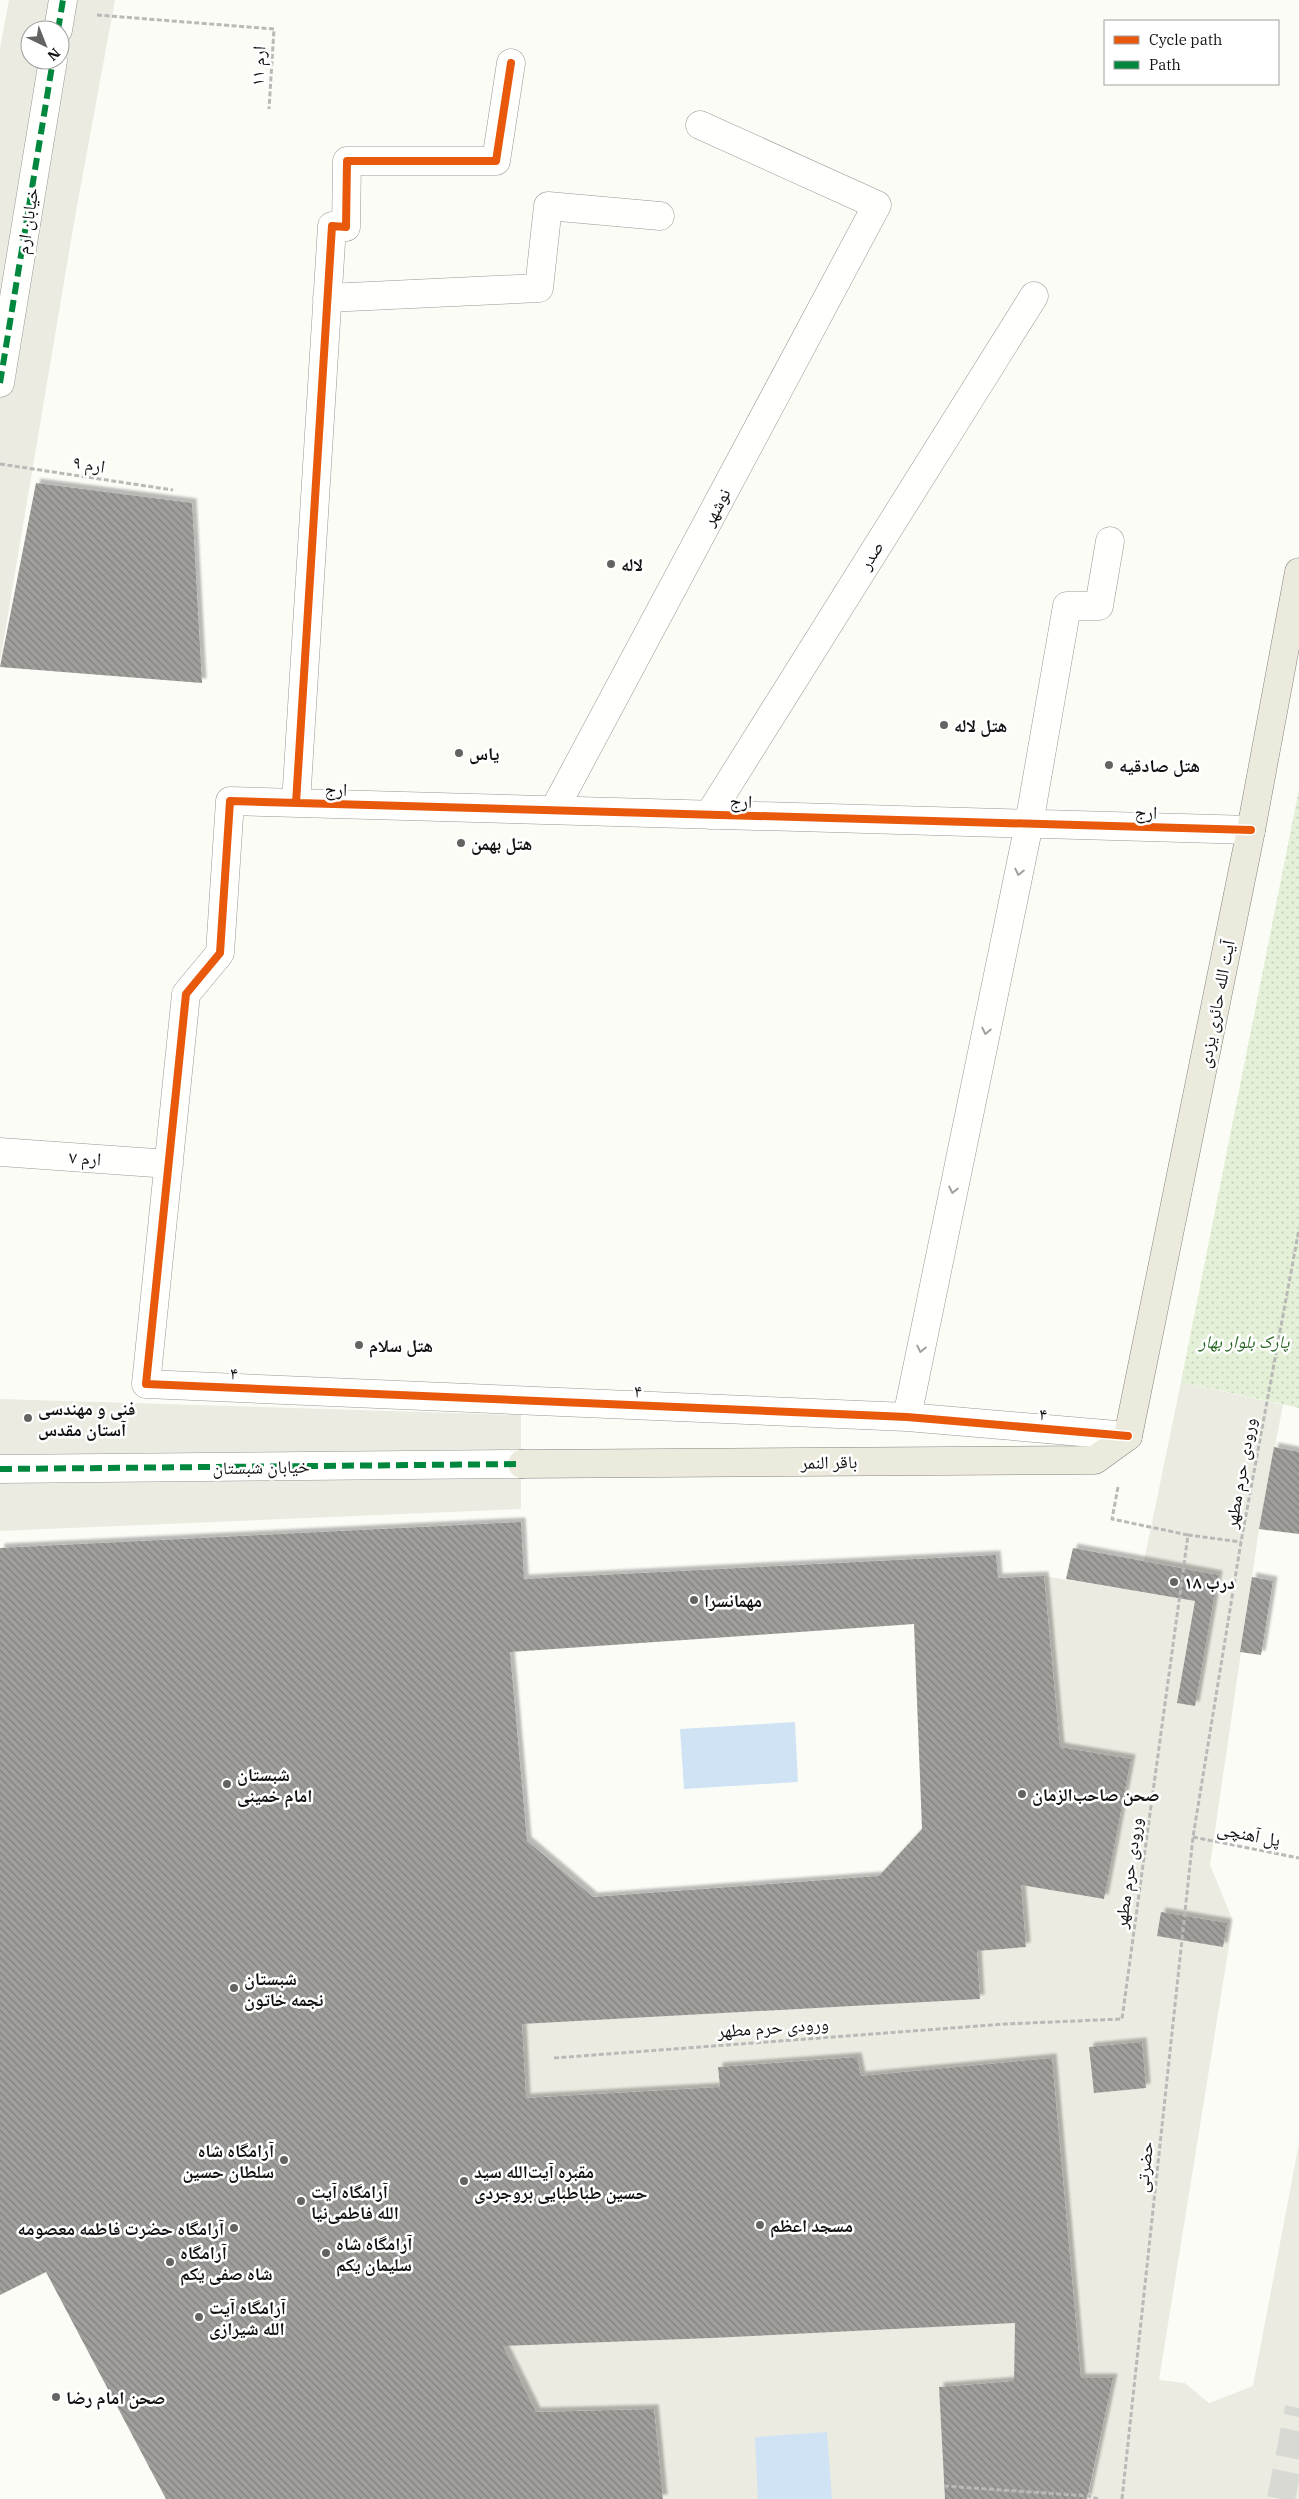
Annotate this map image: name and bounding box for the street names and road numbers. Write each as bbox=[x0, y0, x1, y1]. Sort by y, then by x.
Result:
street label: ارم ۱۱ bbox=[245, 45, 272, 87]
street label: خیابان ارم bbox=[10, 186, 45, 256]
street label: ارم ۹ bbox=[71, 450, 107, 479]
street label: نوشهر bbox=[696, 484, 735, 531]
street label: صدر bbox=[853, 536, 889, 575]
street label: ارج bbox=[324, 777, 348, 802]
street label: ارج bbox=[729, 789, 753, 814]
street label: ارج bbox=[1134, 800, 1158, 825]
street label: آیت الله‌ حائری‌ یزدی bbox=[1192, 938, 1240, 1070]
street label: ارم ۷ bbox=[68, 1145, 102, 1172]
street label: ۴ bbox=[229, 1361, 239, 1385]
street label: ۴ bbox=[634, 1379, 642, 1403]
street label: ۴ bbox=[1038, 1402, 1048, 1426]
street label: ورودی حرم مطهر bbox=[1219, 1416, 1262, 1531]
street label: باقر النمر bbox=[800, 1450, 858, 1474]
street label: خیابان شبستان bbox=[212, 1455, 310, 1479]
street label: ورودی حرم مطهر bbox=[1109, 1816, 1148, 1931]
street label: پل آهنچی bbox=[1215, 1817, 1283, 1852]
street label: ورودی حرم مطهر bbox=[715, 2012, 830, 2043]
street label: حضرتی bbox=[1130, 2140, 1158, 2194]

